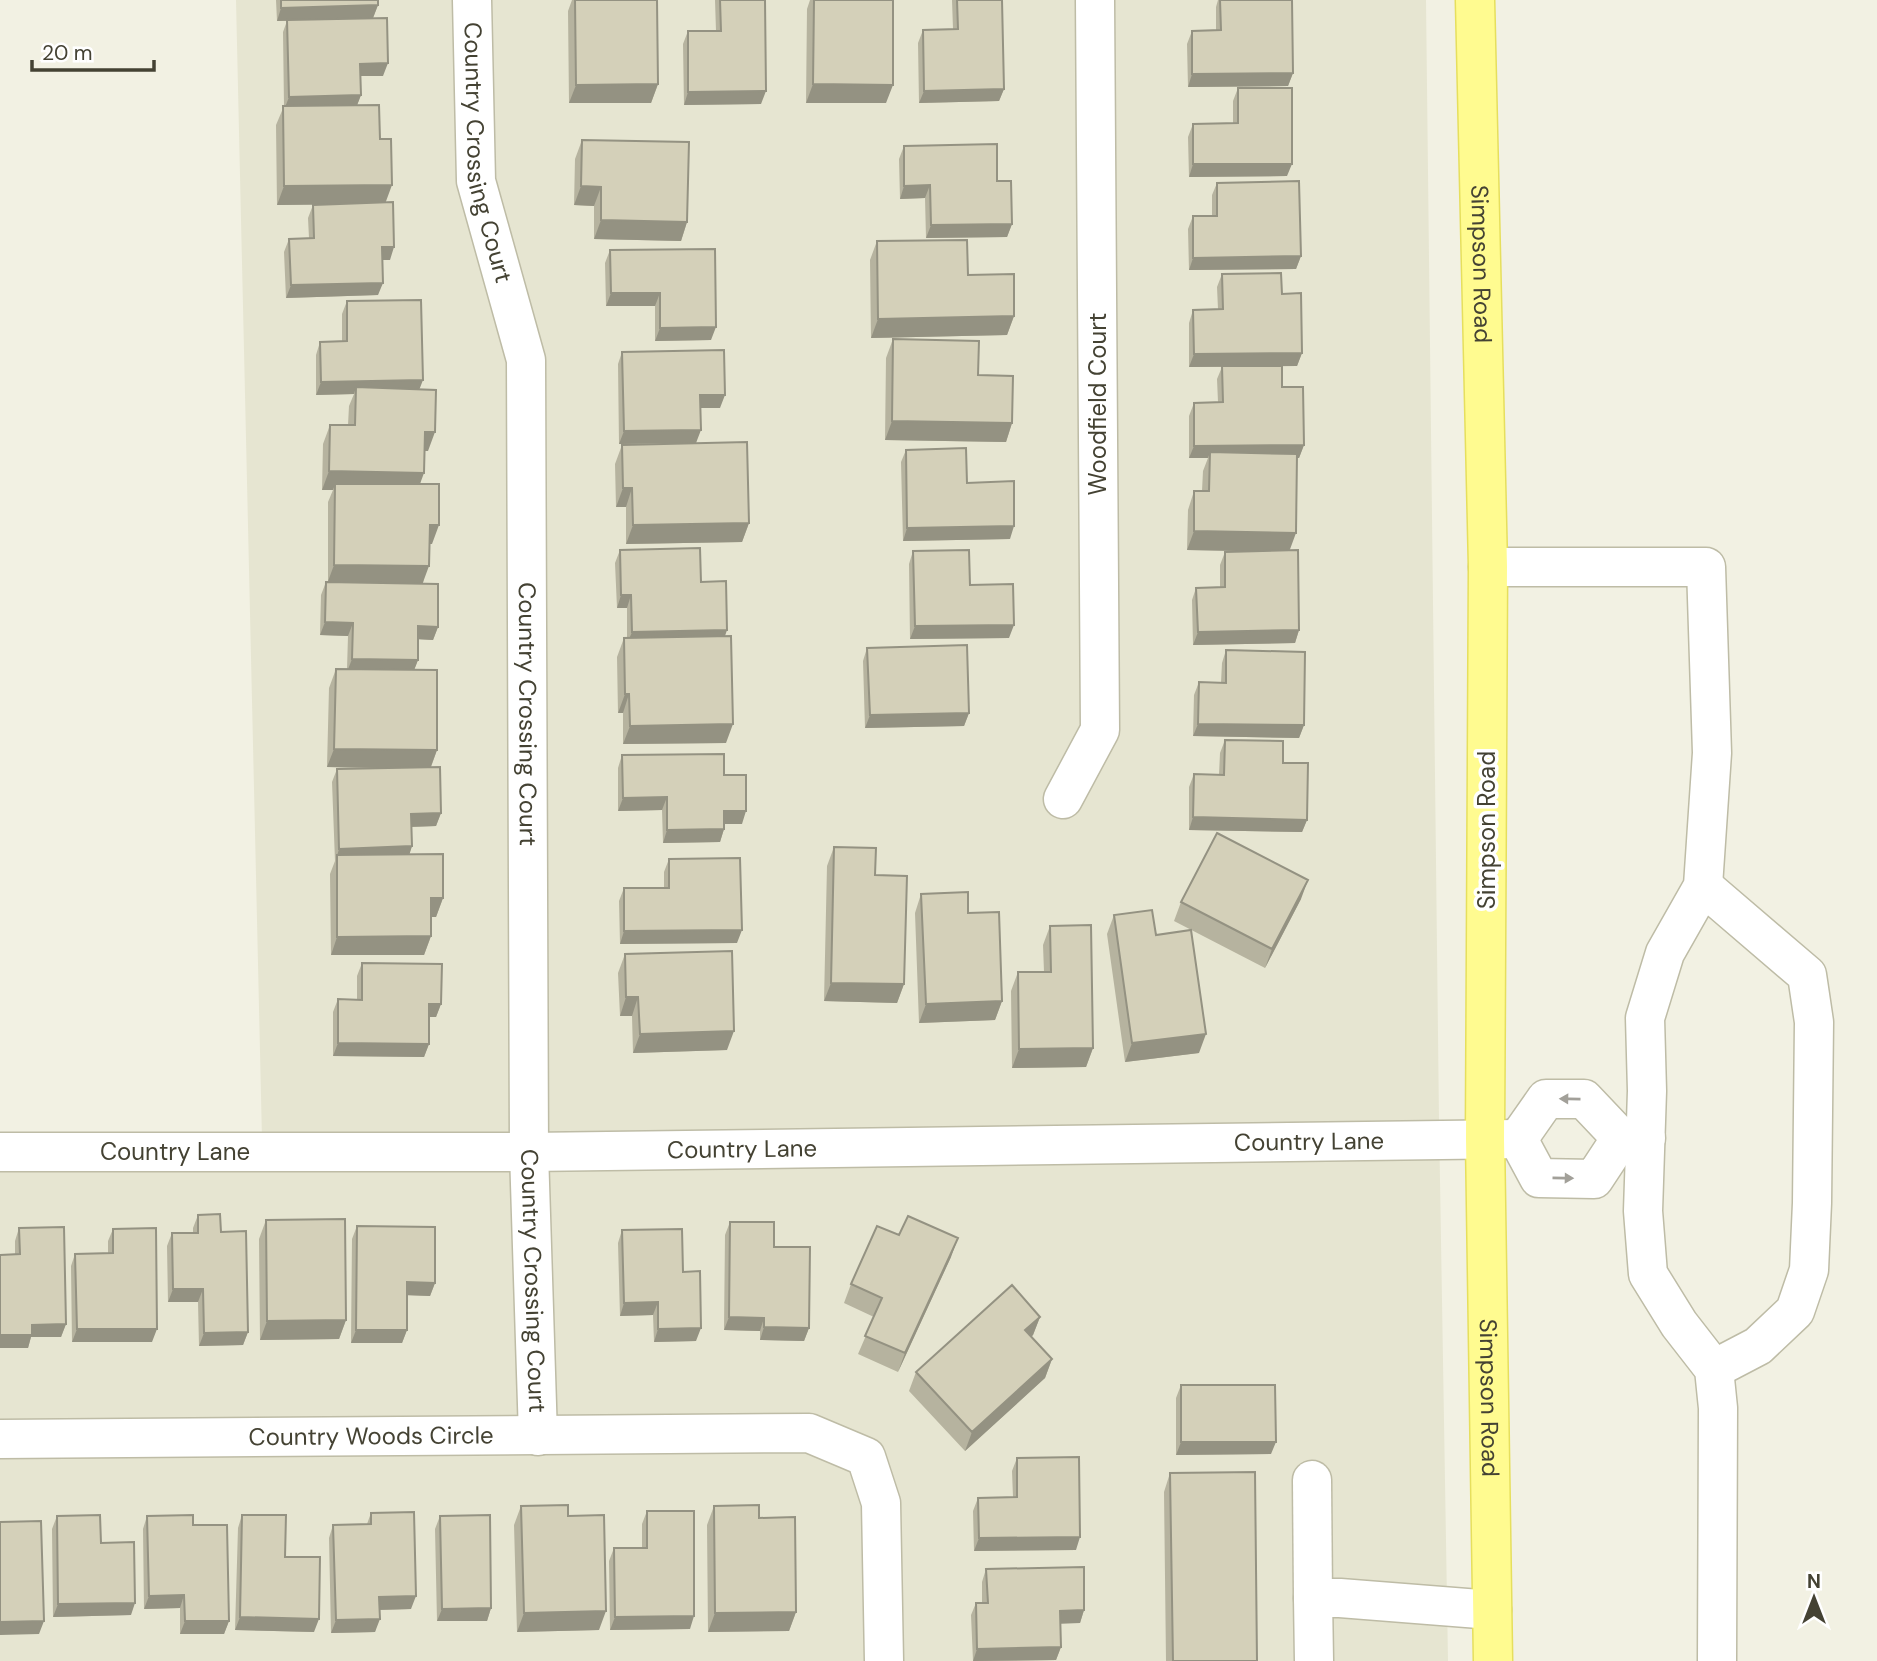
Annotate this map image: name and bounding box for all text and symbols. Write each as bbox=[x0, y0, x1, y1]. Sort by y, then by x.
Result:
street label: Country Crossing Court bbox=[457, 22, 520, 286]
scale bar bbox=[32, 28, 154, 72]
text: 20 m bbox=[42, 39, 93, 67]
street label: Simpson Road bbox=[1464, 184, 1499, 343]
street label: Woodfield Court bbox=[1082, 313, 1113, 495]
street label: Country Crossing Court bbox=[512, 582, 544, 846]
street label: Simpson Road bbox=[1471, 751, 1502, 909]
one-way arrow bbox=[1558, 1093, 1580, 1105]
street label: Country Lane bbox=[1234, 1125, 1384, 1158]
street label: Country Lane bbox=[667, 1132, 817, 1165]
street label: Country Lane bbox=[100, 1136, 250, 1167]
street label: Country Crossing Court bbox=[514, 1149, 553, 1413]
one-way arrow bbox=[1552, 1173, 1574, 1184]
street label: Simpson Road bbox=[1473, 1318, 1506, 1477]
street label: Country Woods Circle bbox=[248, 1419, 494, 1452]
north arrow bbox=[1779, 1563, 1849, 1633]
text: N bbox=[1807, 1569, 1821, 1594]

